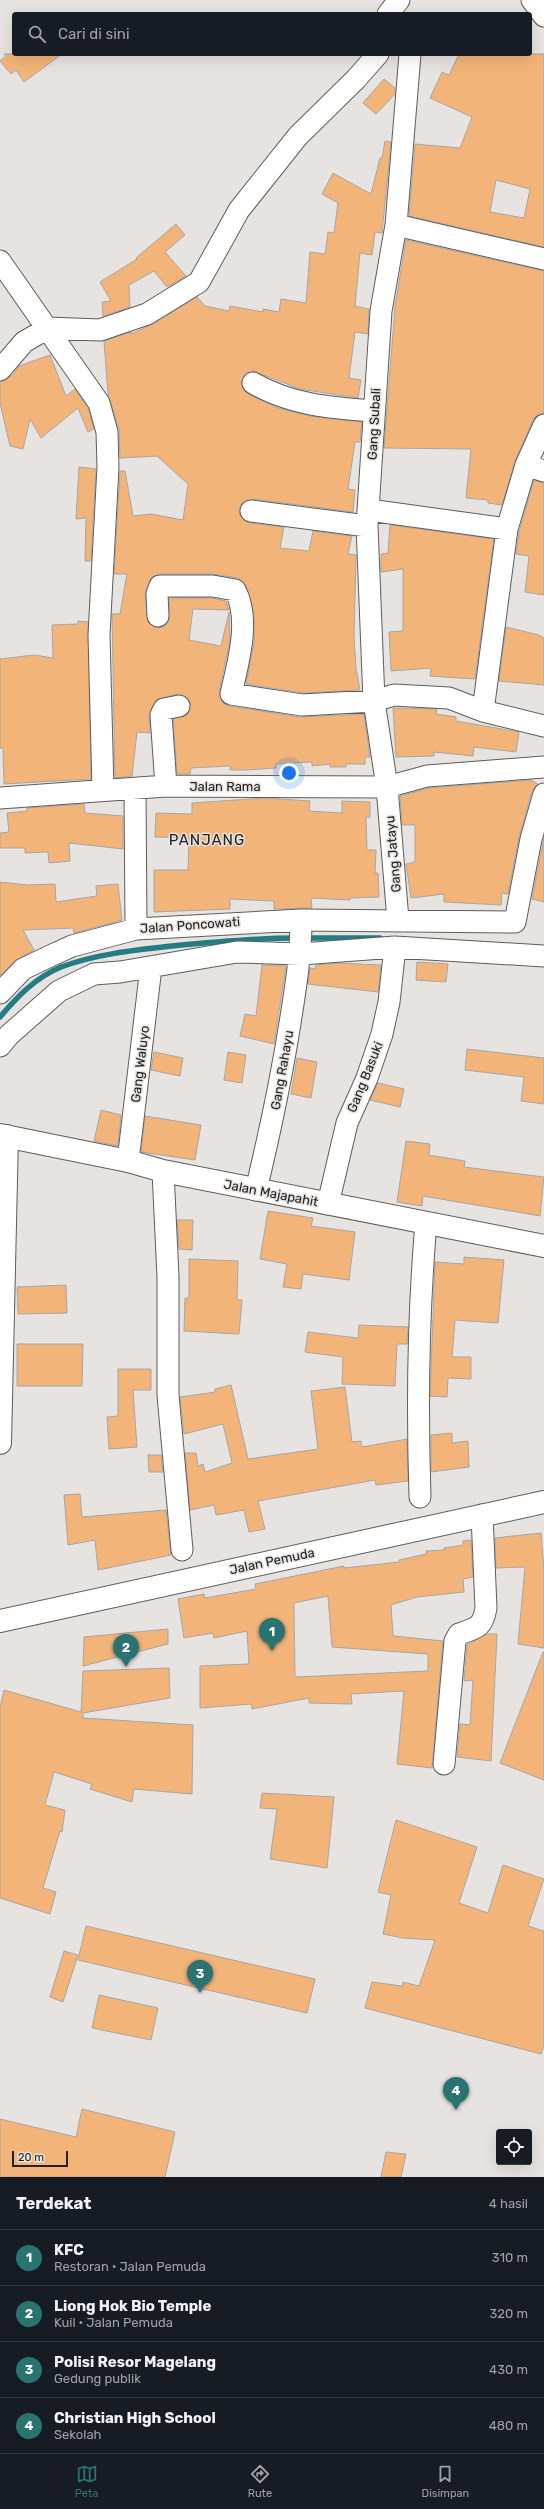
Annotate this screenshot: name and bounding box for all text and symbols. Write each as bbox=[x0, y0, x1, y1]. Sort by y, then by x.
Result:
search box bbox=[12, 12, 532, 56]
icon: search bbox=[26, 23, 48, 45]
text: Cari di sini bbox=[58, 25, 130, 43]
street label: Gang Subali bbox=[365, 388, 384, 460]
your location bbox=[279, 763, 299, 783]
street label: Jalan Rama bbox=[189, 779, 261, 794]
street label: Gang Jatayu bbox=[382, 815, 405, 893]
district label: PANJANG bbox=[169, 831, 245, 849]
street label: Jalan Poncowati bbox=[139, 914, 241, 936]
street label: Gang Waluyo bbox=[128, 1025, 153, 1103]
street label: Gang Rahayu bbox=[268, 1029, 297, 1111]
street label: Gang Basuki bbox=[344, 1039, 387, 1115]
street label: Jalan Majapahit bbox=[222, 1176, 320, 1210]
street label: Jalan Pemuda bbox=[228, 1545, 316, 1577]
pin: 1 bbox=[259, 1618, 285, 1651]
pin: 2 bbox=[113, 1634, 139, 1667]
pin: 3 bbox=[187, 1960, 213, 1993]
pin: 4 bbox=[443, 2077, 469, 2110]
map controls bbox=[496, 2129, 532, 2165]
button: locate bbox=[496, 2129, 532, 2165]
scale bar bbox=[12, 2149, 68, 2168]
text: 20 m bbox=[18, 2151, 44, 2164]
text: Terdekat bbox=[16, 2193, 91, 2213]
text: 4 hasil bbox=[489, 2196, 528, 2211]
text: KFC bbox=[54, 2241, 84, 2259]
text: 1 bbox=[26, 2250, 32, 2265]
text: 310 m bbox=[492, 2250, 528, 2265]
text: Restoran · Jalan Pemuda bbox=[54, 2259, 206, 2274]
text: Liong Hok Bio Temple bbox=[54, 2297, 211, 2315]
text: 2 bbox=[25, 2306, 33, 2321]
text: 320 m bbox=[490, 2306, 528, 2321]
text: Kuil · Jalan Pemuda bbox=[54, 2315, 173, 2330]
text: Polisi Resor Magelang bbox=[54, 2353, 216, 2371]
text: 3 bbox=[25, 2362, 33, 2377]
text: 430 m bbox=[489, 2362, 528, 2377]
text: Gedung publik bbox=[54, 2371, 141, 2386]
text: Christian High School bbox=[54, 2409, 216, 2427]
text: 4 bbox=[25, 2418, 33, 2433]
text: 480 m bbox=[489, 2418, 528, 2433]
text: Sekolah bbox=[54, 2427, 101, 2442]
tab: Peta bbox=[75, 2463, 98, 2500]
tab: Rute bbox=[248, 2463, 272, 2500]
tab: Disimpan bbox=[422, 2463, 469, 2500]

